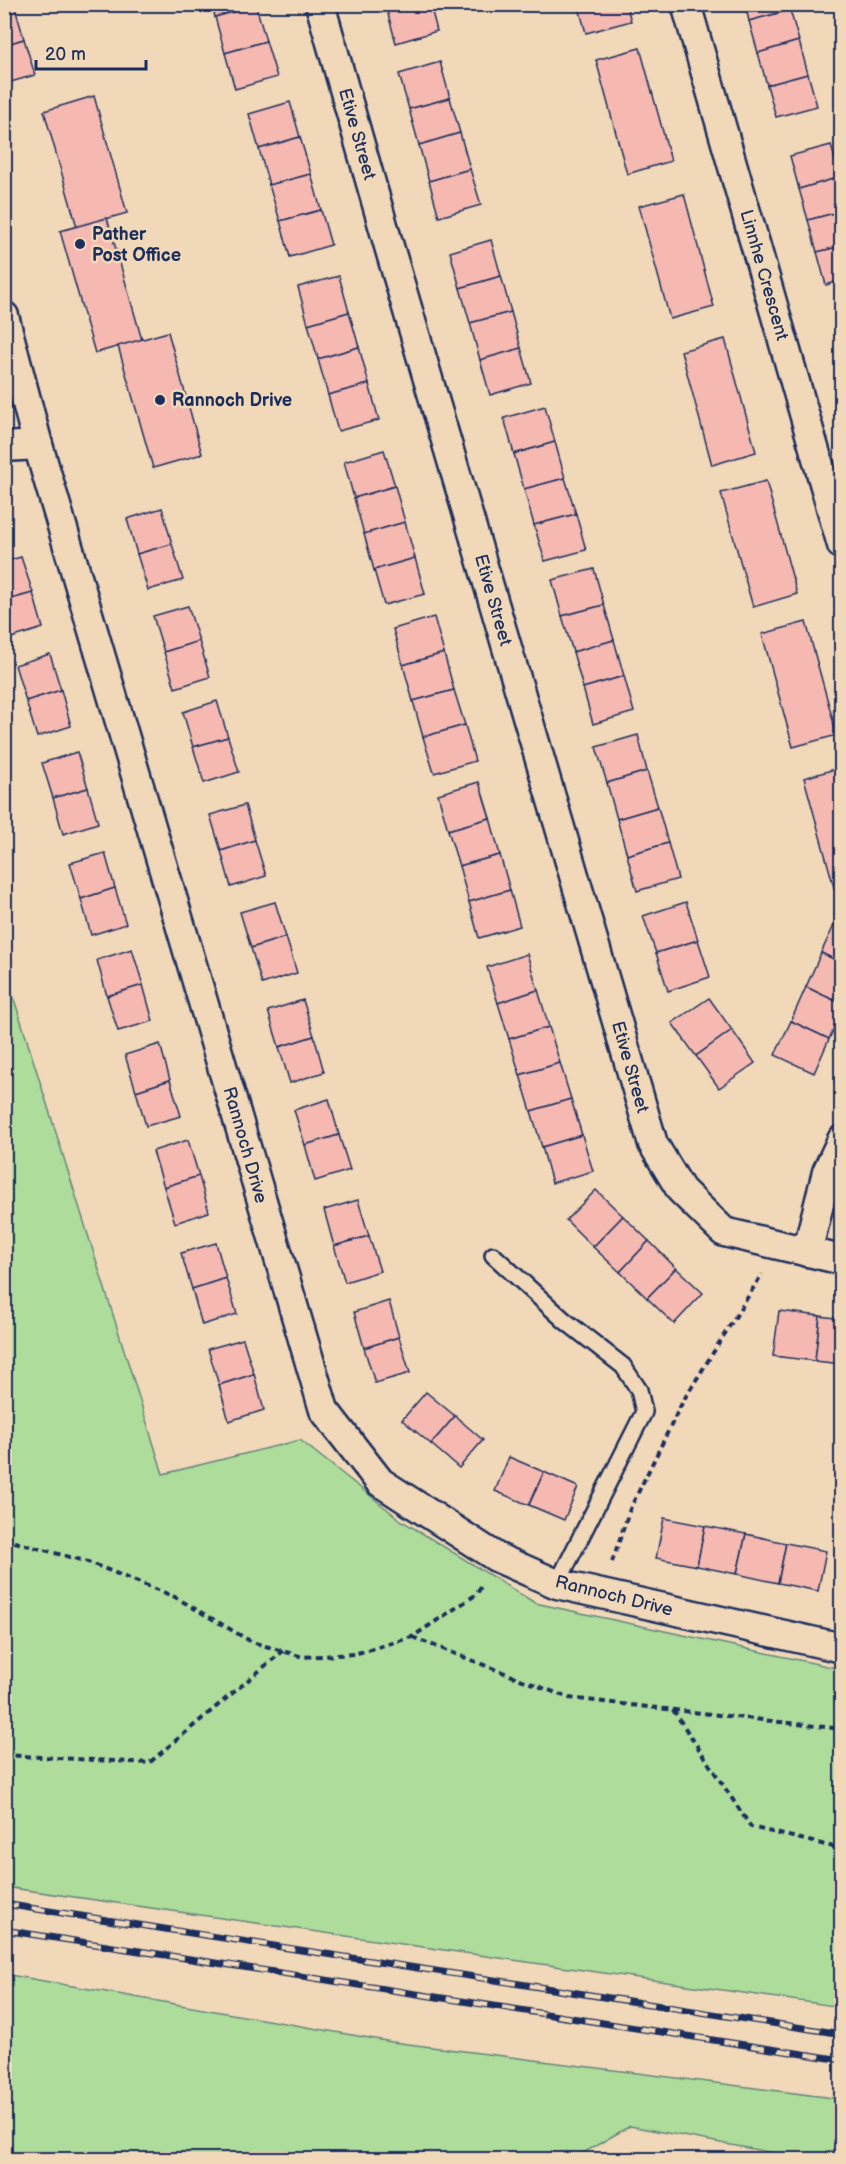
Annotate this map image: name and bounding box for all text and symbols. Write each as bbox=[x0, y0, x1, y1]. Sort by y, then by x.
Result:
scale bar bbox=[36, 33, 146, 71]
text: 20 m bbox=[45, 44, 86, 65]
street label: Etive Street bbox=[334, 86, 380, 183]
street label: Linnhe Crescent bbox=[735, 207, 793, 343]
place label: Pather Post Office bbox=[92, 224, 181, 266]
marker: Pather Post Office bbox=[73, 237, 87, 251]
place label: Rannoch Drive bbox=[172, 390, 292, 411]
marker: Rannoch Drive bbox=[153, 393, 167, 407]
street label: Etive Street bbox=[470, 552, 516, 649]
street label: Etive Street bbox=[607, 1019, 653, 1116]
street label: Rannoch Drive bbox=[218, 1084, 272, 1206]
street label: Rannoch Drive bbox=[553, 1571, 675, 1621]

